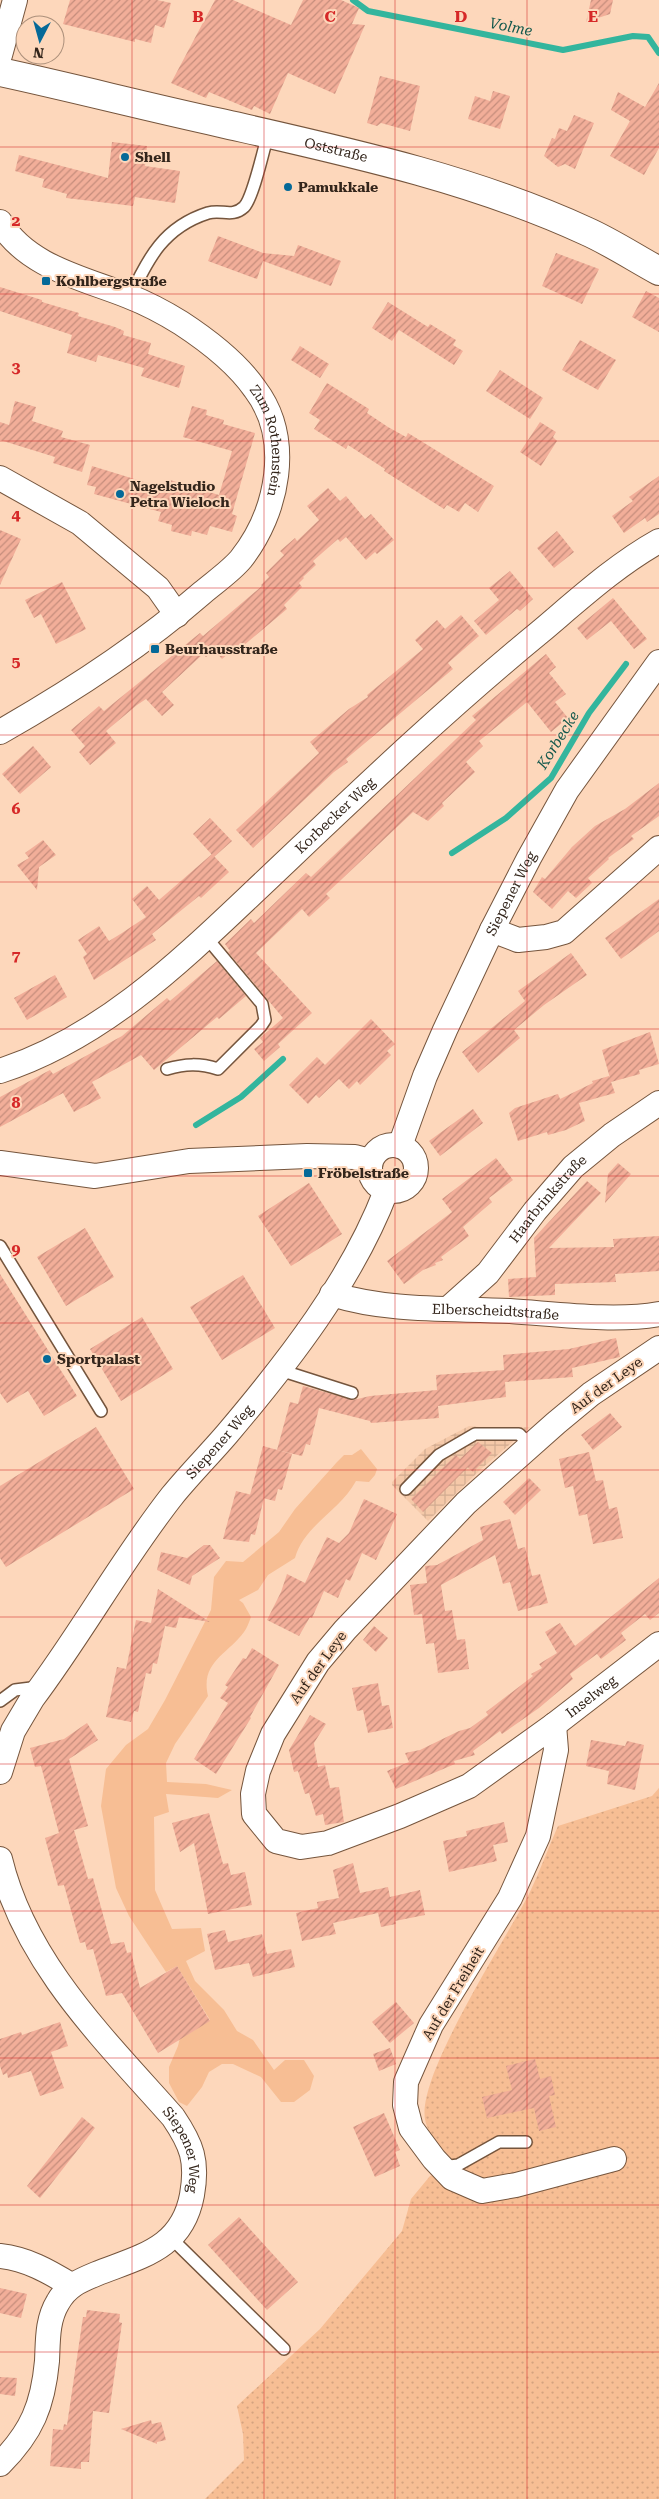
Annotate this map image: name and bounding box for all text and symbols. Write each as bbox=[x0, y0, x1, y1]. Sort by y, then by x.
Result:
text: B bbox=[192, 7, 204, 26]
text: C bbox=[324, 7, 336, 26]
text: D bbox=[455, 7, 468, 26]
text: E bbox=[588, 7, 598, 26]
water label: Volme bbox=[488, 14, 534, 40]
north arrow bbox=[15, 15, 65, 65]
text: N bbox=[32, 44, 45, 61]
street label: Oststraße bbox=[303, 134, 370, 165]
place label: Shell bbox=[135, 149, 171, 165]
marker: Shell bbox=[119, 151, 131, 163]
place label: Pamukkale bbox=[298, 179, 378, 195]
marker: Pamukkale bbox=[282, 181, 294, 193]
text: 2 bbox=[12, 211, 21, 230]
place label: Kohlbergstraße bbox=[56, 273, 167, 289]
marker: Kohlbergstraße bbox=[40, 275, 52, 287]
text: 3 bbox=[12, 358, 21, 377]
street label: Zum Rothenstein bbox=[247, 382, 285, 498]
place label: Nagelstudio Petra Wieloch bbox=[130, 478, 230, 510]
marker: Nagelstudio Petra Wieloch bbox=[114, 488, 126, 500]
text: 4 bbox=[12, 505, 21, 524]
place label: Beurhausstraße bbox=[165, 641, 278, 657]
marker: Beurhausstraße bbox=[149, 643, 161, 655]
text: 5 bbox=[12, 652, 21, 671]
water label: Korbecke bbox=[533, 707, 583, 773]
street label: Korbecker Weg bbox=[292, 774, 378, 857]
text: 6 bbox=[12, 799, 21, 818]
street label: Siepener Weg bbox=[482, 848, 539, 938]
text: 7 bbox=[12, 946, 21, 965]
text: 8 bbox=[12, 1093, 21, 1112]
street label: Haarbrinkstraße bbox=[506, 1151, 590, 1246]
place label: Fröbelstraße bbox=[318, 1165, 409, 1181]
marker: Fröbelstraße bbox=[302, 1167, 314, 1179]
text: 9 bbox=[12, 1240, 21, 1259]
street label: Elberscheidtstraße bbox=[432, 1301, 560, 1323]
place label: Sportpalast bbox=[57, 1351, 140, 1367]
marker: Sportpalast bbox=[41, 1353, 53, 1365]
street label: Auf der Leye bbox=[567, 1353, 645, 1417]
street label: Siepener Weg bbox=[183, 1401, 256, 1482]
street label: Auf der Leye bbox=[286, 1628, 350, 1706]
street label: Inselweg bbox=[563, 1672, 620, 1721]
street label: Auf der Freiheit bbox=[419, 1944, 487, 2042]
street label: Siepener Weg bbox=[159, 2103, 202, 2194]

